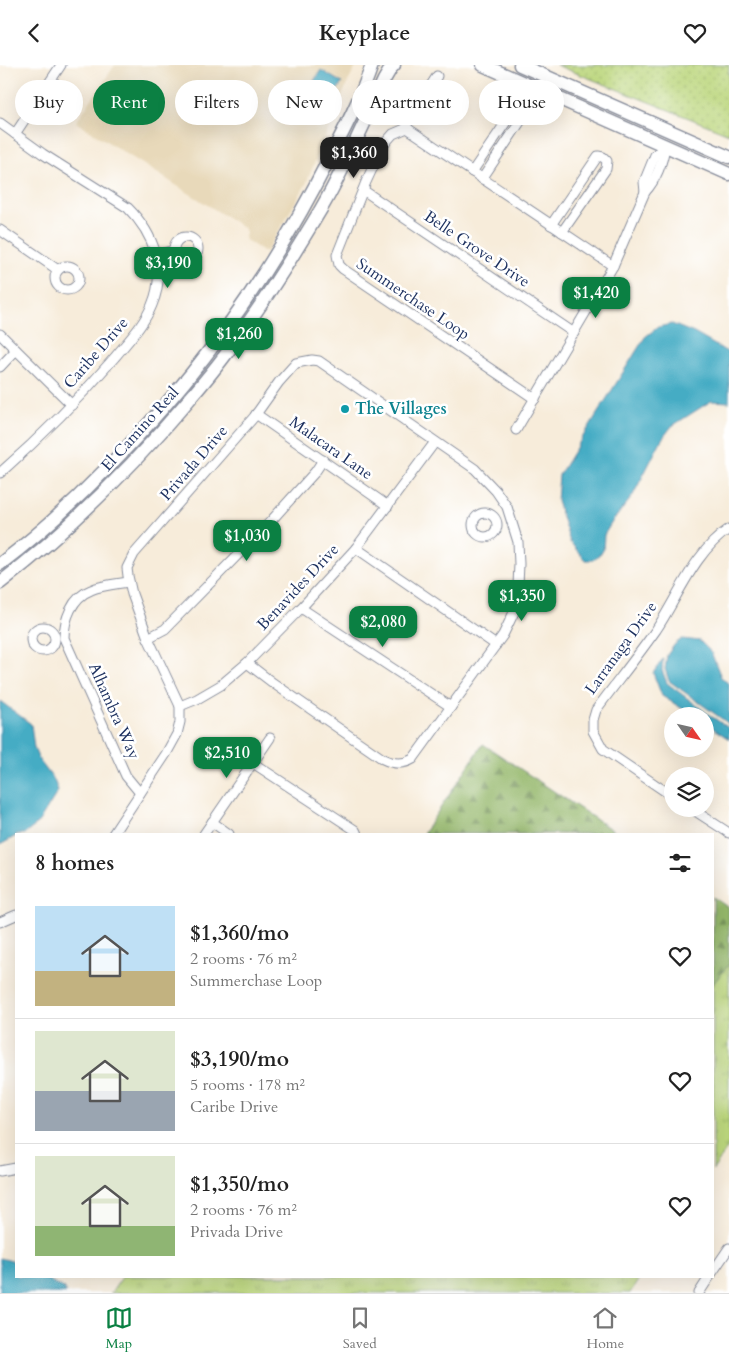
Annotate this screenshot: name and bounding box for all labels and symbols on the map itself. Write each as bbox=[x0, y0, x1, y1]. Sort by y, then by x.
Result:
pin: $1,360 bbox=[313, 137, 395, 179]
street label: Belle Grove Drive bbox=[420, 205, 534, 293]
pin: $3,190 bbox=[127, 247, 209, 289]
street label: Summerchase Loop bbox=[352, 253, 474, 345]
pin: $1,420 bbox=[555, 277, 637, 319]
street label: Caribe Drive bbox=[59, 312, 133, 394]
pin: $1,260 bbox=[198, 317, 280, 360]
street label: El Camino Real bbox=[96, 382, 184, 476]
place label: The Villages bbox=[355, 398, 447, 420]
marker: The Villages bbox=[339, 403, 351, 415]
street label: Malacara Lane bbox=[285, 411, 377, 485]
street label: Privada Drive bbox=[155, 421, 233, 505]
pin: $1,030 bbox=[206, 519, 288, 562]
street label: Benavides Drive bbox=[252, 539, 344, 635]
pin: $1,350 bbox=[481, 579, 563, 622]
street label: Larranaga Drive bbox=[580, 597, 662, 699]
pin: $2,080 bbox=[342, 605, 424, 648]
street label: Alhambra Way bbox=[83, 659, 145, 763]
north arrow bbox=[664, 707, 714, 757]
pin: $2,510 bbox=[186, 737, 268, 779]

